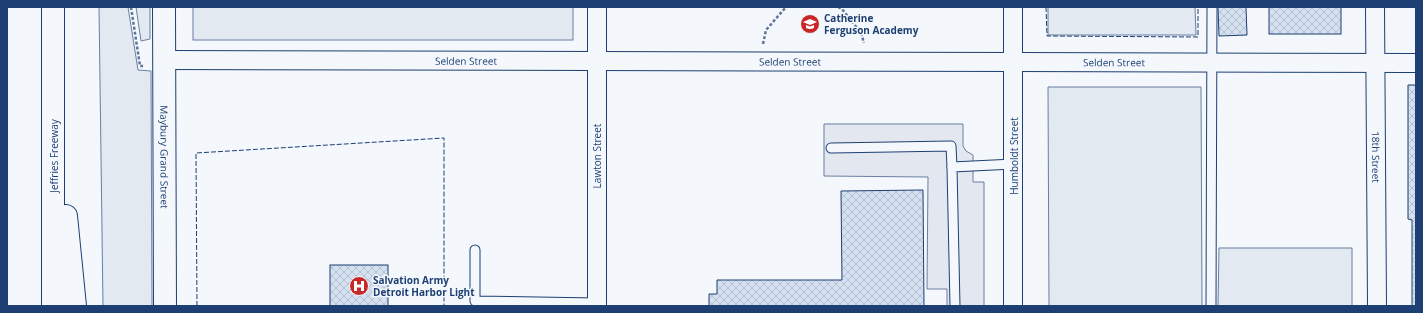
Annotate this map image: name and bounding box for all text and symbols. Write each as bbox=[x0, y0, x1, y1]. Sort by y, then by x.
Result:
place label: Catherine Ferguson Academy bbox=[824, 11, 919, 37]
school or university icon: Catherine Ferguson Academy bbox=[799, 13, 821, 35]
street label: Selden Street bbox=[435, 54, 498, 68]
street label: Selden Street bbox=[759, 54, 821, 69]
street label: Selden Street bbox=[1083, 55, 1145, 69]
street label: Maybury Grand Street bbox=[157, 105, 172, 209]
street label: Humboldt Street bbox=[1007, 117, 1021, 195]
street label: Jeffries Freeway bbox=[47, 118, 61, 194]
street label: Lawton Street bbox=[590, 123, 604, 188]
street label: 18th Street bbox=[1369, 131, 1383, 183]
place label: Salvation Army Detroit Harbor Light bbox=[373, 273, 475, 299]
hospital icon: Salvation Army Detroit Harbor Light bbox=[348, 275, 370, 297]

